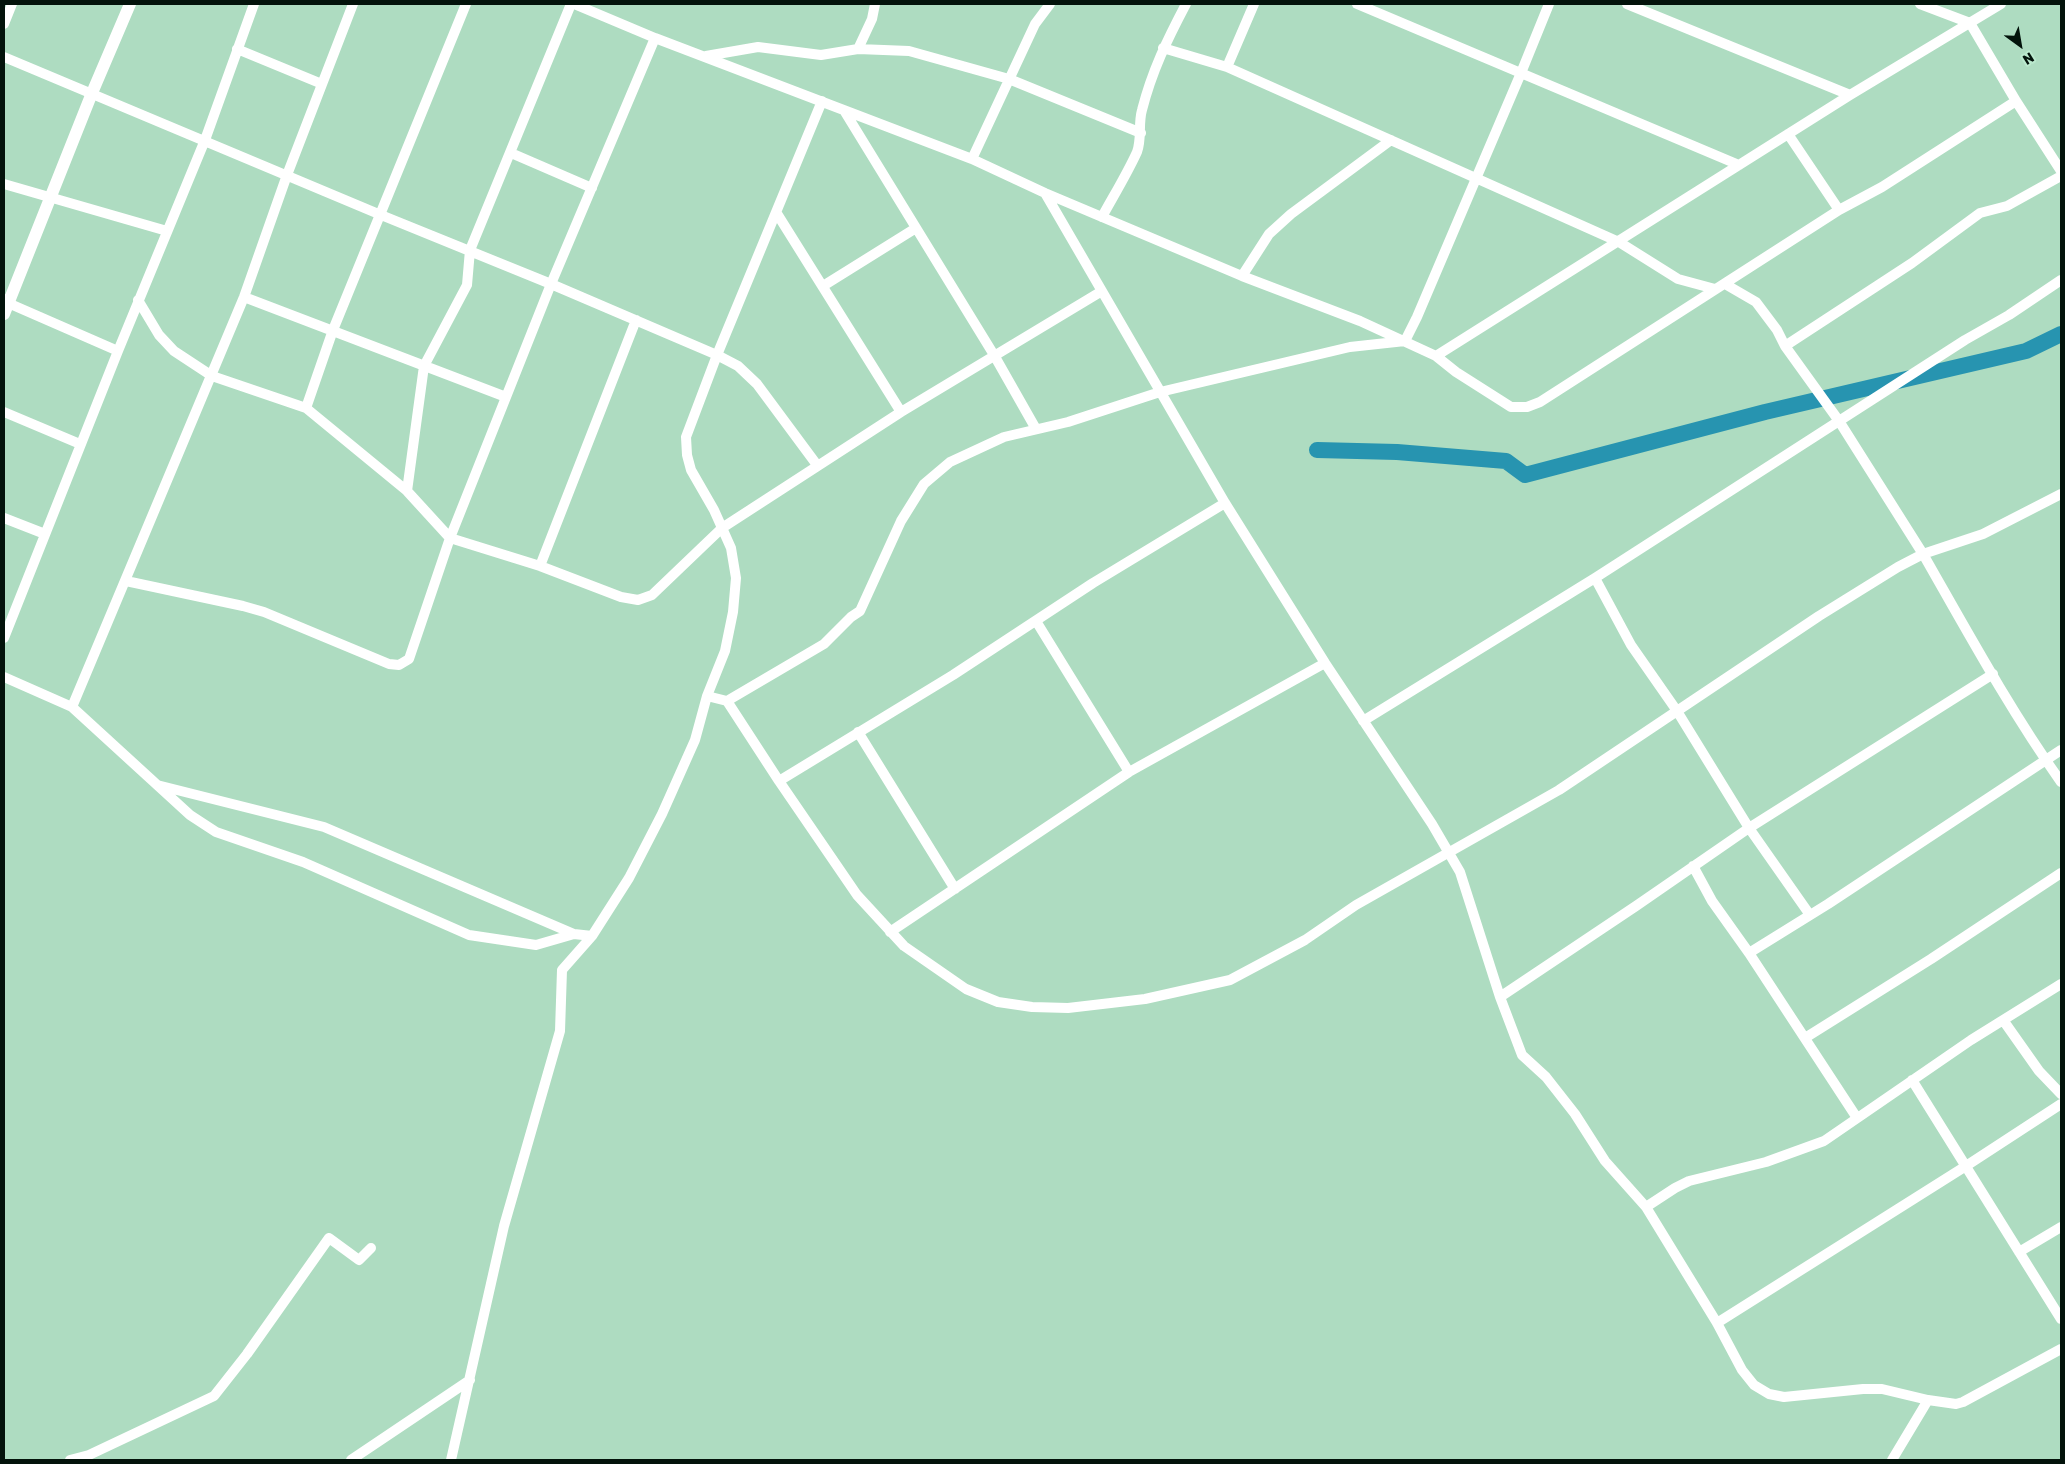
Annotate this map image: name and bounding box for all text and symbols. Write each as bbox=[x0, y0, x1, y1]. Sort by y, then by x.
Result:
north arrow bbox=[1995, 20, 2045, 70]
text: N bbox=[2019, 48, 2037, 68]

